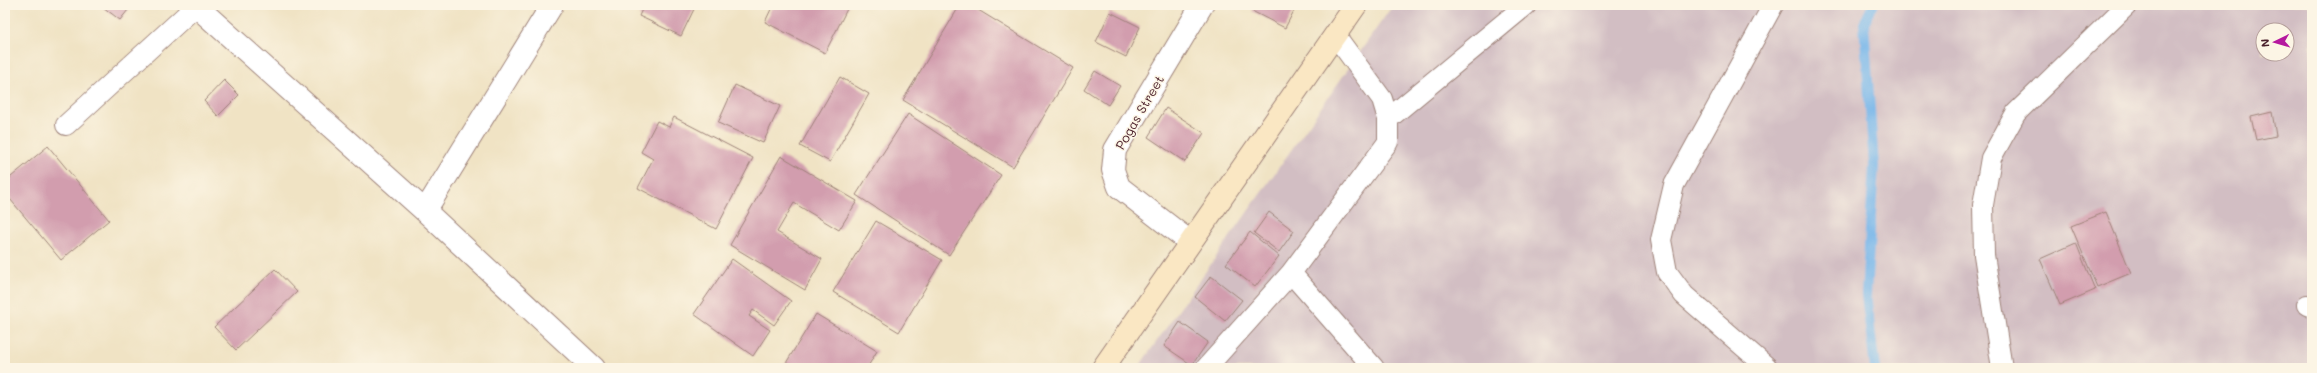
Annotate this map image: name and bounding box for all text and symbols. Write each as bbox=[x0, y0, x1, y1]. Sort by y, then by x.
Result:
north arrow bbox=[2255, 22, 2295, 62]
text: N bbox=[2257, 38, 2272, 48]
street label: Pogas Street bbox=[1111, 72, 1167, 152]

